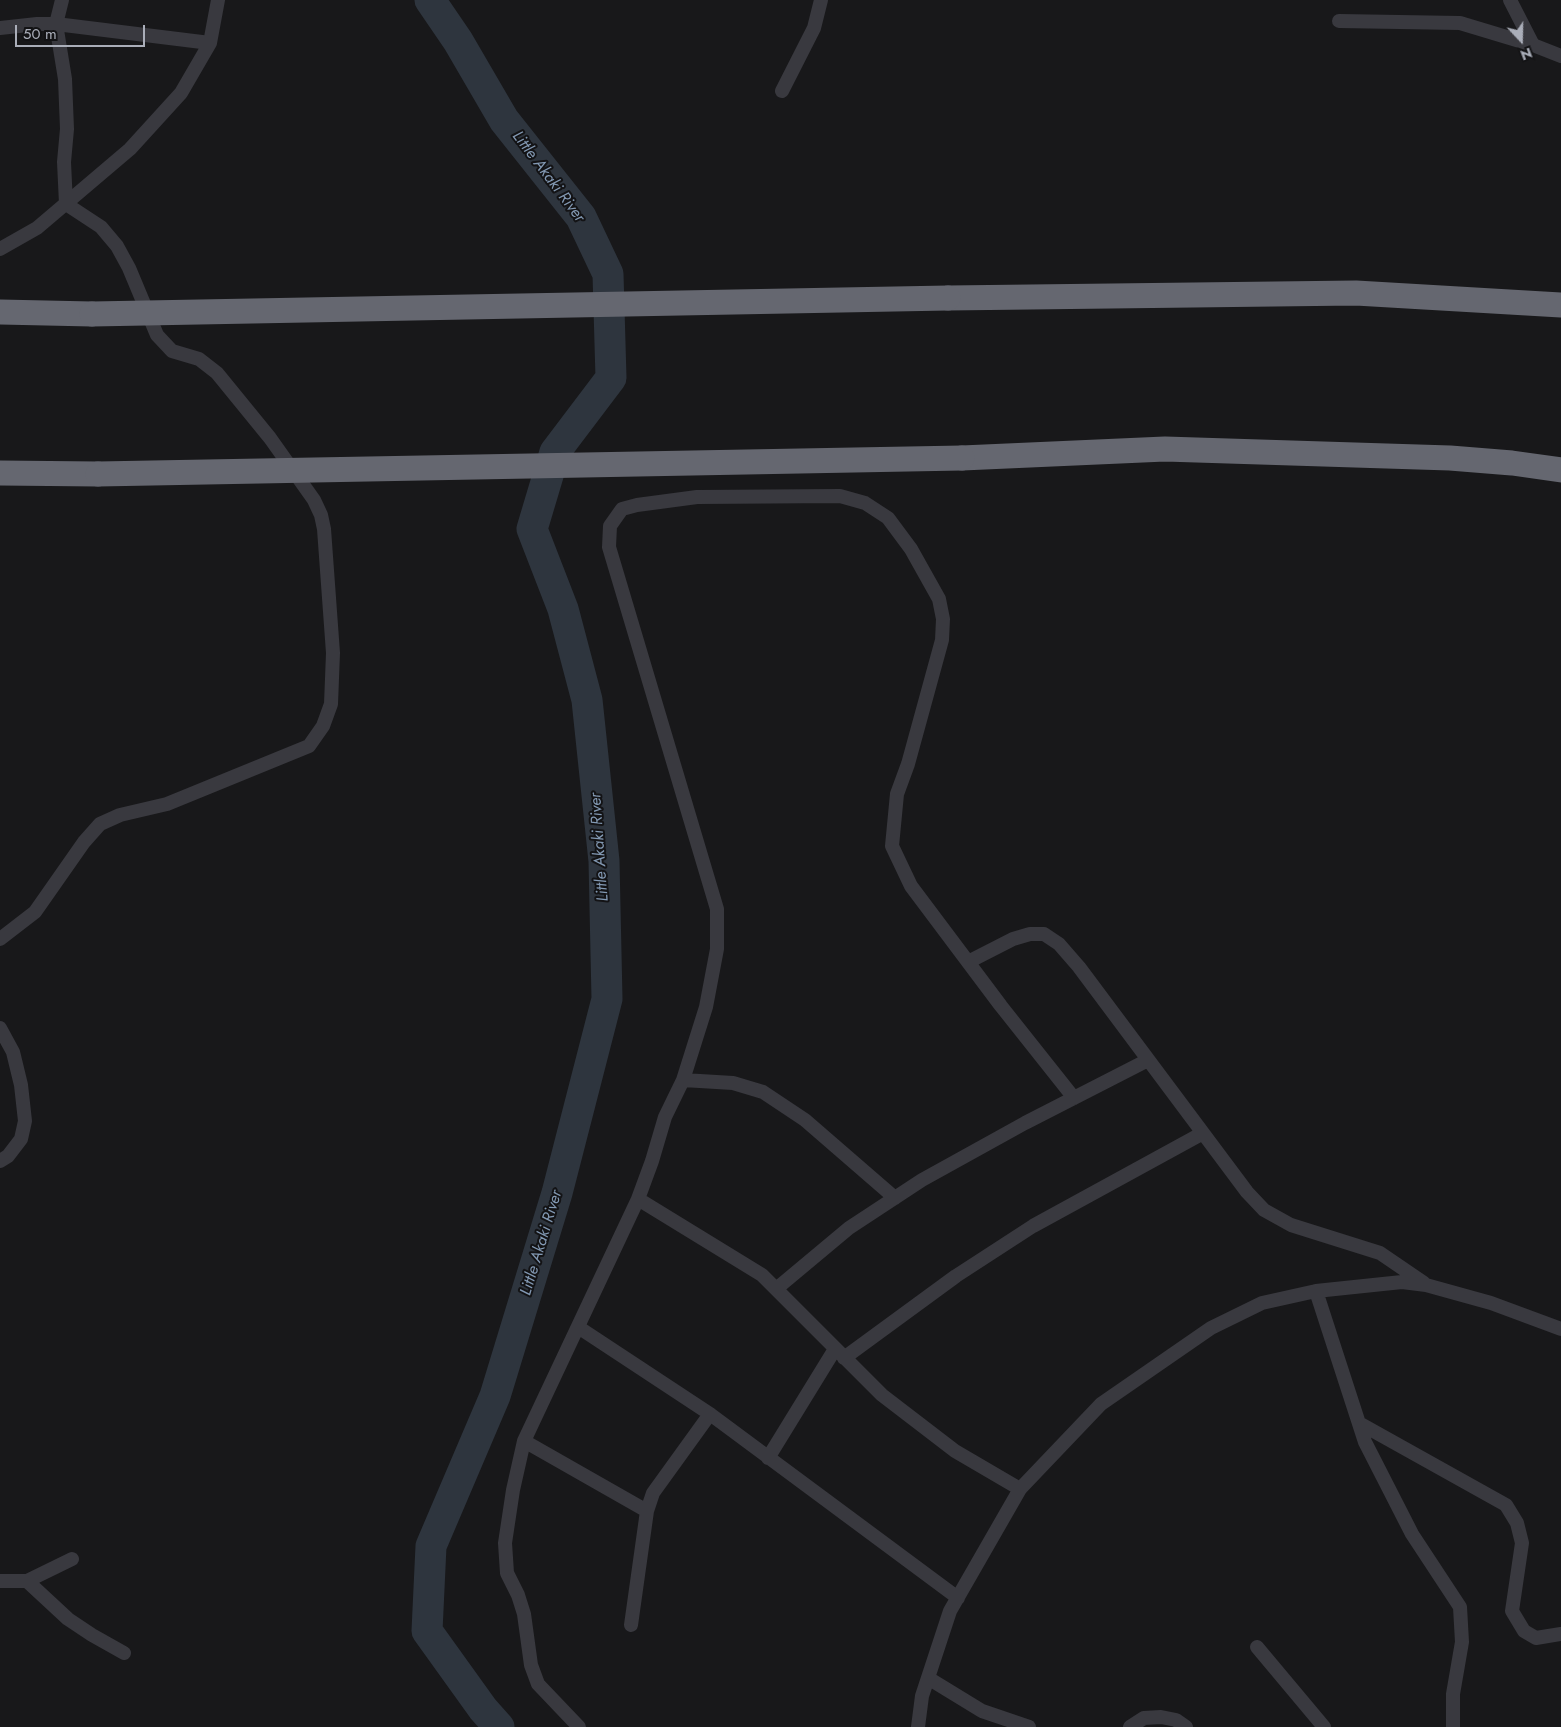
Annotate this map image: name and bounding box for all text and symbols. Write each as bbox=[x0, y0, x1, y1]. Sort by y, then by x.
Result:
scale bar bbox=[18, 15, 148, 47]
north arrow bbox=[1496, 15, 1546, 65]
text: 50 m bbox=[23, 23, 57, 45]
text: N bbox=[1518, 43, 1535, 65]
water label: Little Akaki River bbox=[508, 128, 588, 226]
water label: Little Akaki River bbox=[587, 792, 613, 902]
water label: Little Akaki River bbox=[517, 1188, 567, 1298]

